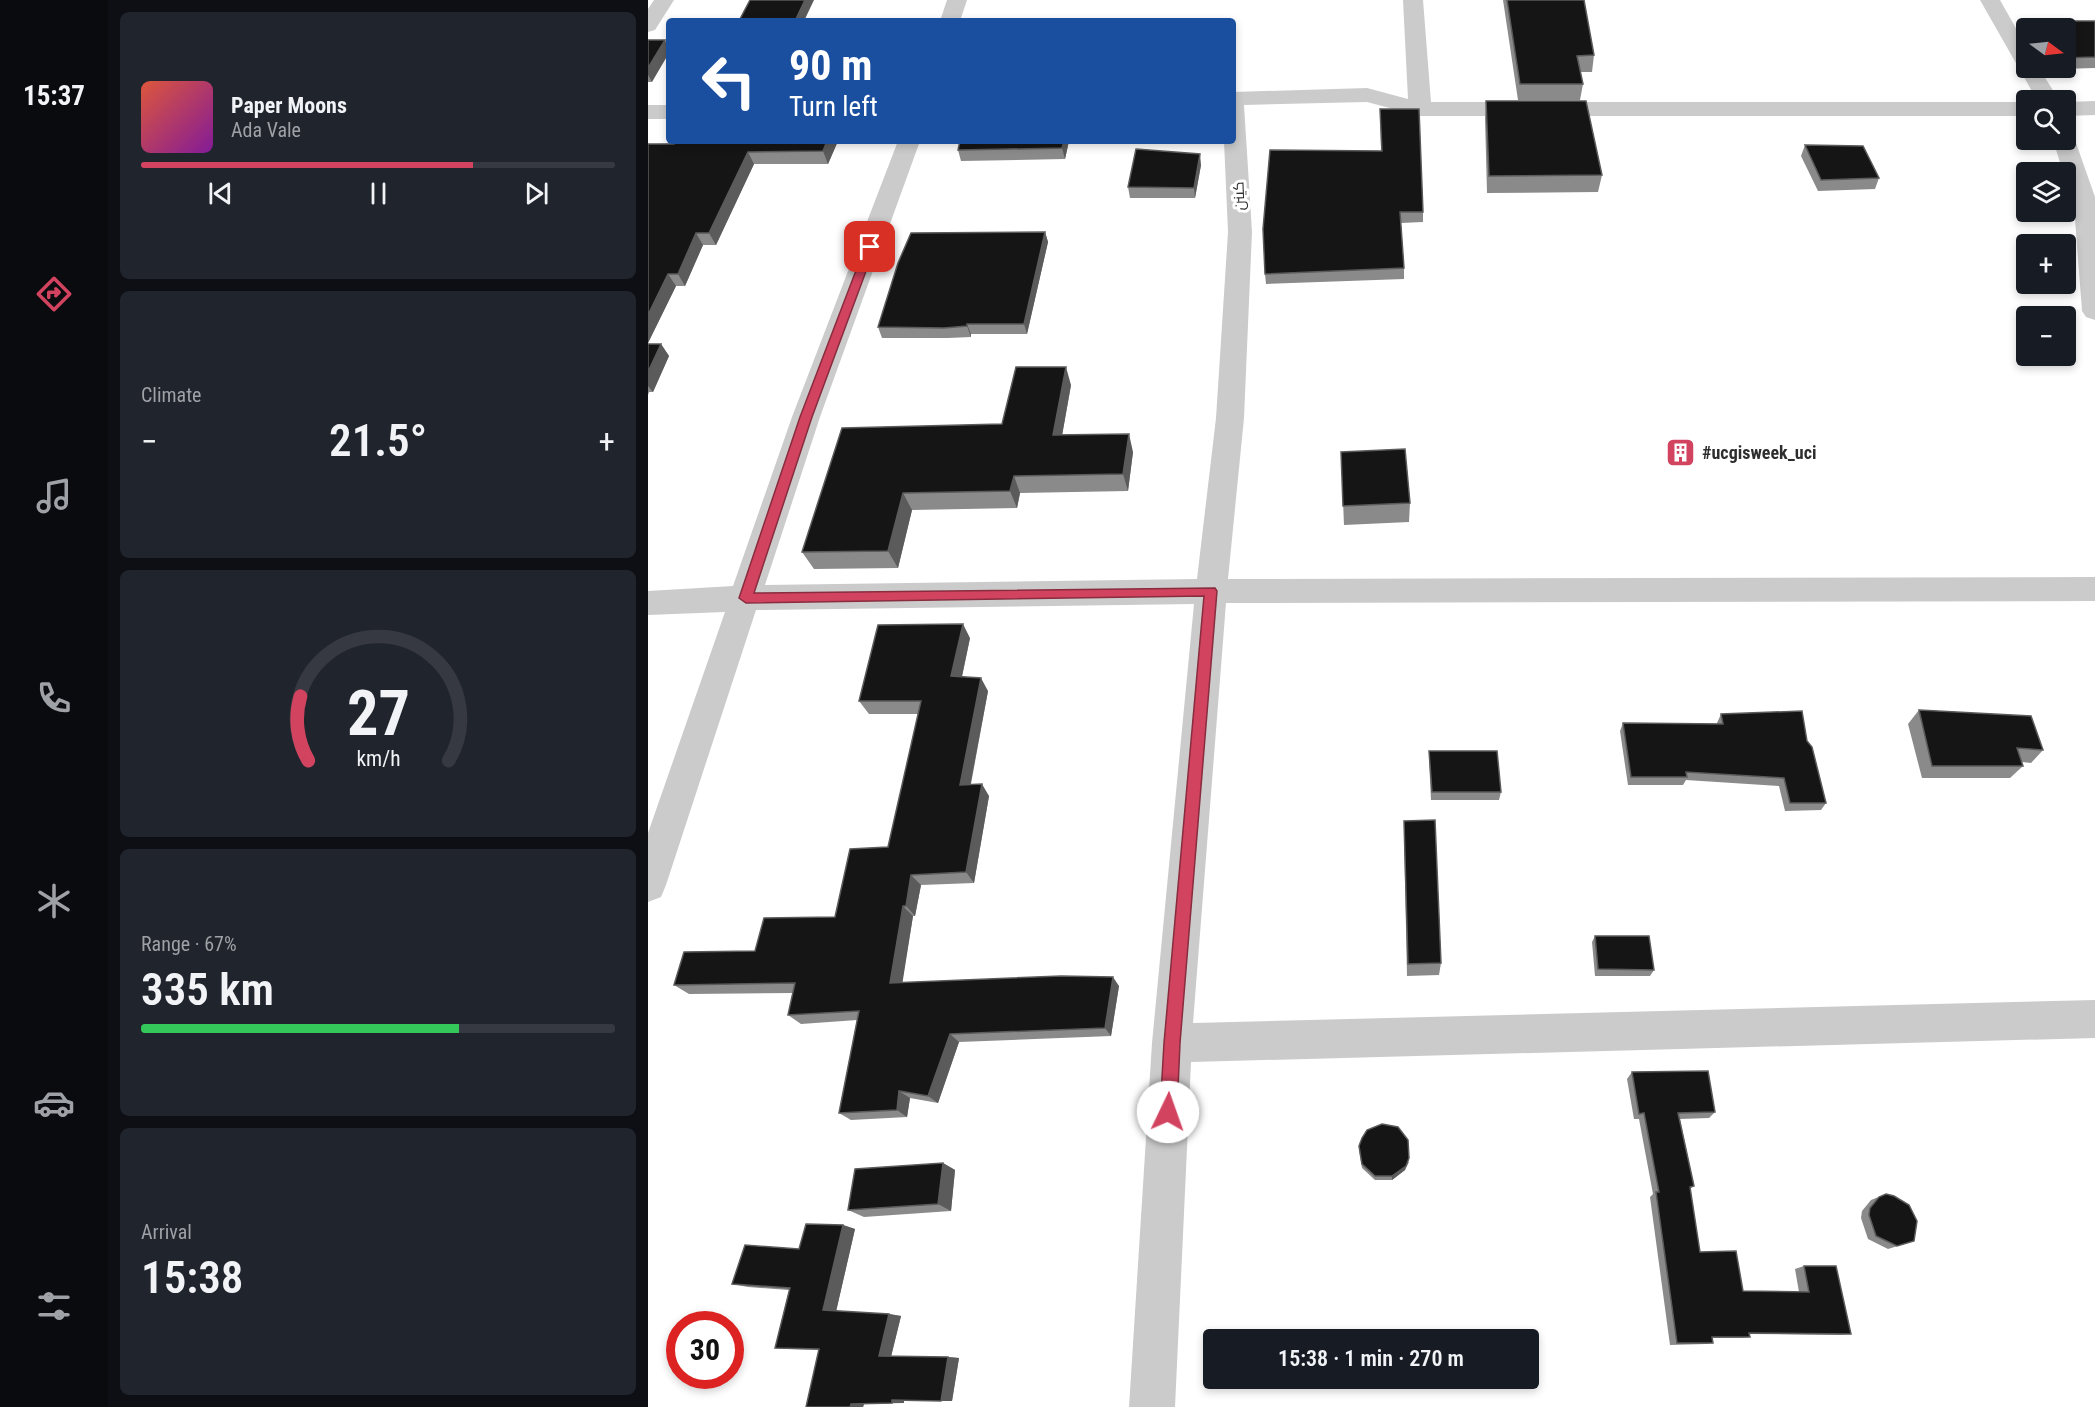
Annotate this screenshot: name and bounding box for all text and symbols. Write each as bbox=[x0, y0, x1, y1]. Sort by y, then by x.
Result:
north arrow bbox=[2016, 18, 2076, 78]
map controls bbox=[2016, 18, 2076, 366]
text: 90 m bbox=[789, 41, 872, 90]
icon: left bbox=[690, 42, 768, 120]
text: 15:37 bbox=[23, 80, 85, 112]
button: search bbox=[2016, 90, 2076, 150]
text: Turn left bbox=[789, 91, 878, 123]
text: Paper Moons bbox=[231, 93, 347, 118]
text: Ada Vale bbox=[231, 118, 301, 142]
button: layers bbox=[2016, 162, 2076, 222]
icon: previous bbox=[204, 177, 237, 210]
icon: pause bbox=[362, 177, 395, 210]
icon: next bbox=[520, 177, 553, 210]
street label: كينن bbox=[1230, 181, 1249, 211]
pin bbox=[844, 221, 895, 272]
icon: arrive bbox=[853, 230, 886, 263]
button: + bbox=[2016, 234, 2076, 294]
icon: directions bbox=[33, 273, 75, 315]
button: − bbox=[2016, 306, 2076, 366]
text: Climate bbox=[141, 383, 201, 407]
text: 21.5° bbox=[329, 414, 427, 467]
text: − bbox=[141, 422, 158, 461]
text: + bbox=[599, 422, 615, 461]
building icon: #ucgisweek_uci bbox=[1665, 437, 1697, 469]
place label: #ucgisweek_uci bbox=[1702, 442, 1817, 463]
icon: music bbox=[33, 475, 75, 517]
icon: phone bbox=[33, 677, 75, 719]
text: 27 bbox=[346, 677, 410, 750]
text: km/h bbox=[356, 746, 400, 771]
icon: climate bbox=[33, 880, 75, 922]
text: Range · 67% bbox=[141, 932, 237, 956]
text: 335 km bbox=[141, 963, 274, 1016]
position arrow bbox=[1136, 1080, 1200, 1144]
icon: car bbox=[33, 1082, 75, 1124]
text: Arrival bbox=[141, 1220, 192, 1244]
text: 15:38 bbox=[141, 1251, 243, 1304]
icon: filters bbox=[33, 1285, 75, 1327]
speed limit sign: 30 bbox=[666, 1311, 744, 1389]
text: 15:38 · 1 min · 270 m bbox=[1278, 1346, 1464, 1371]

